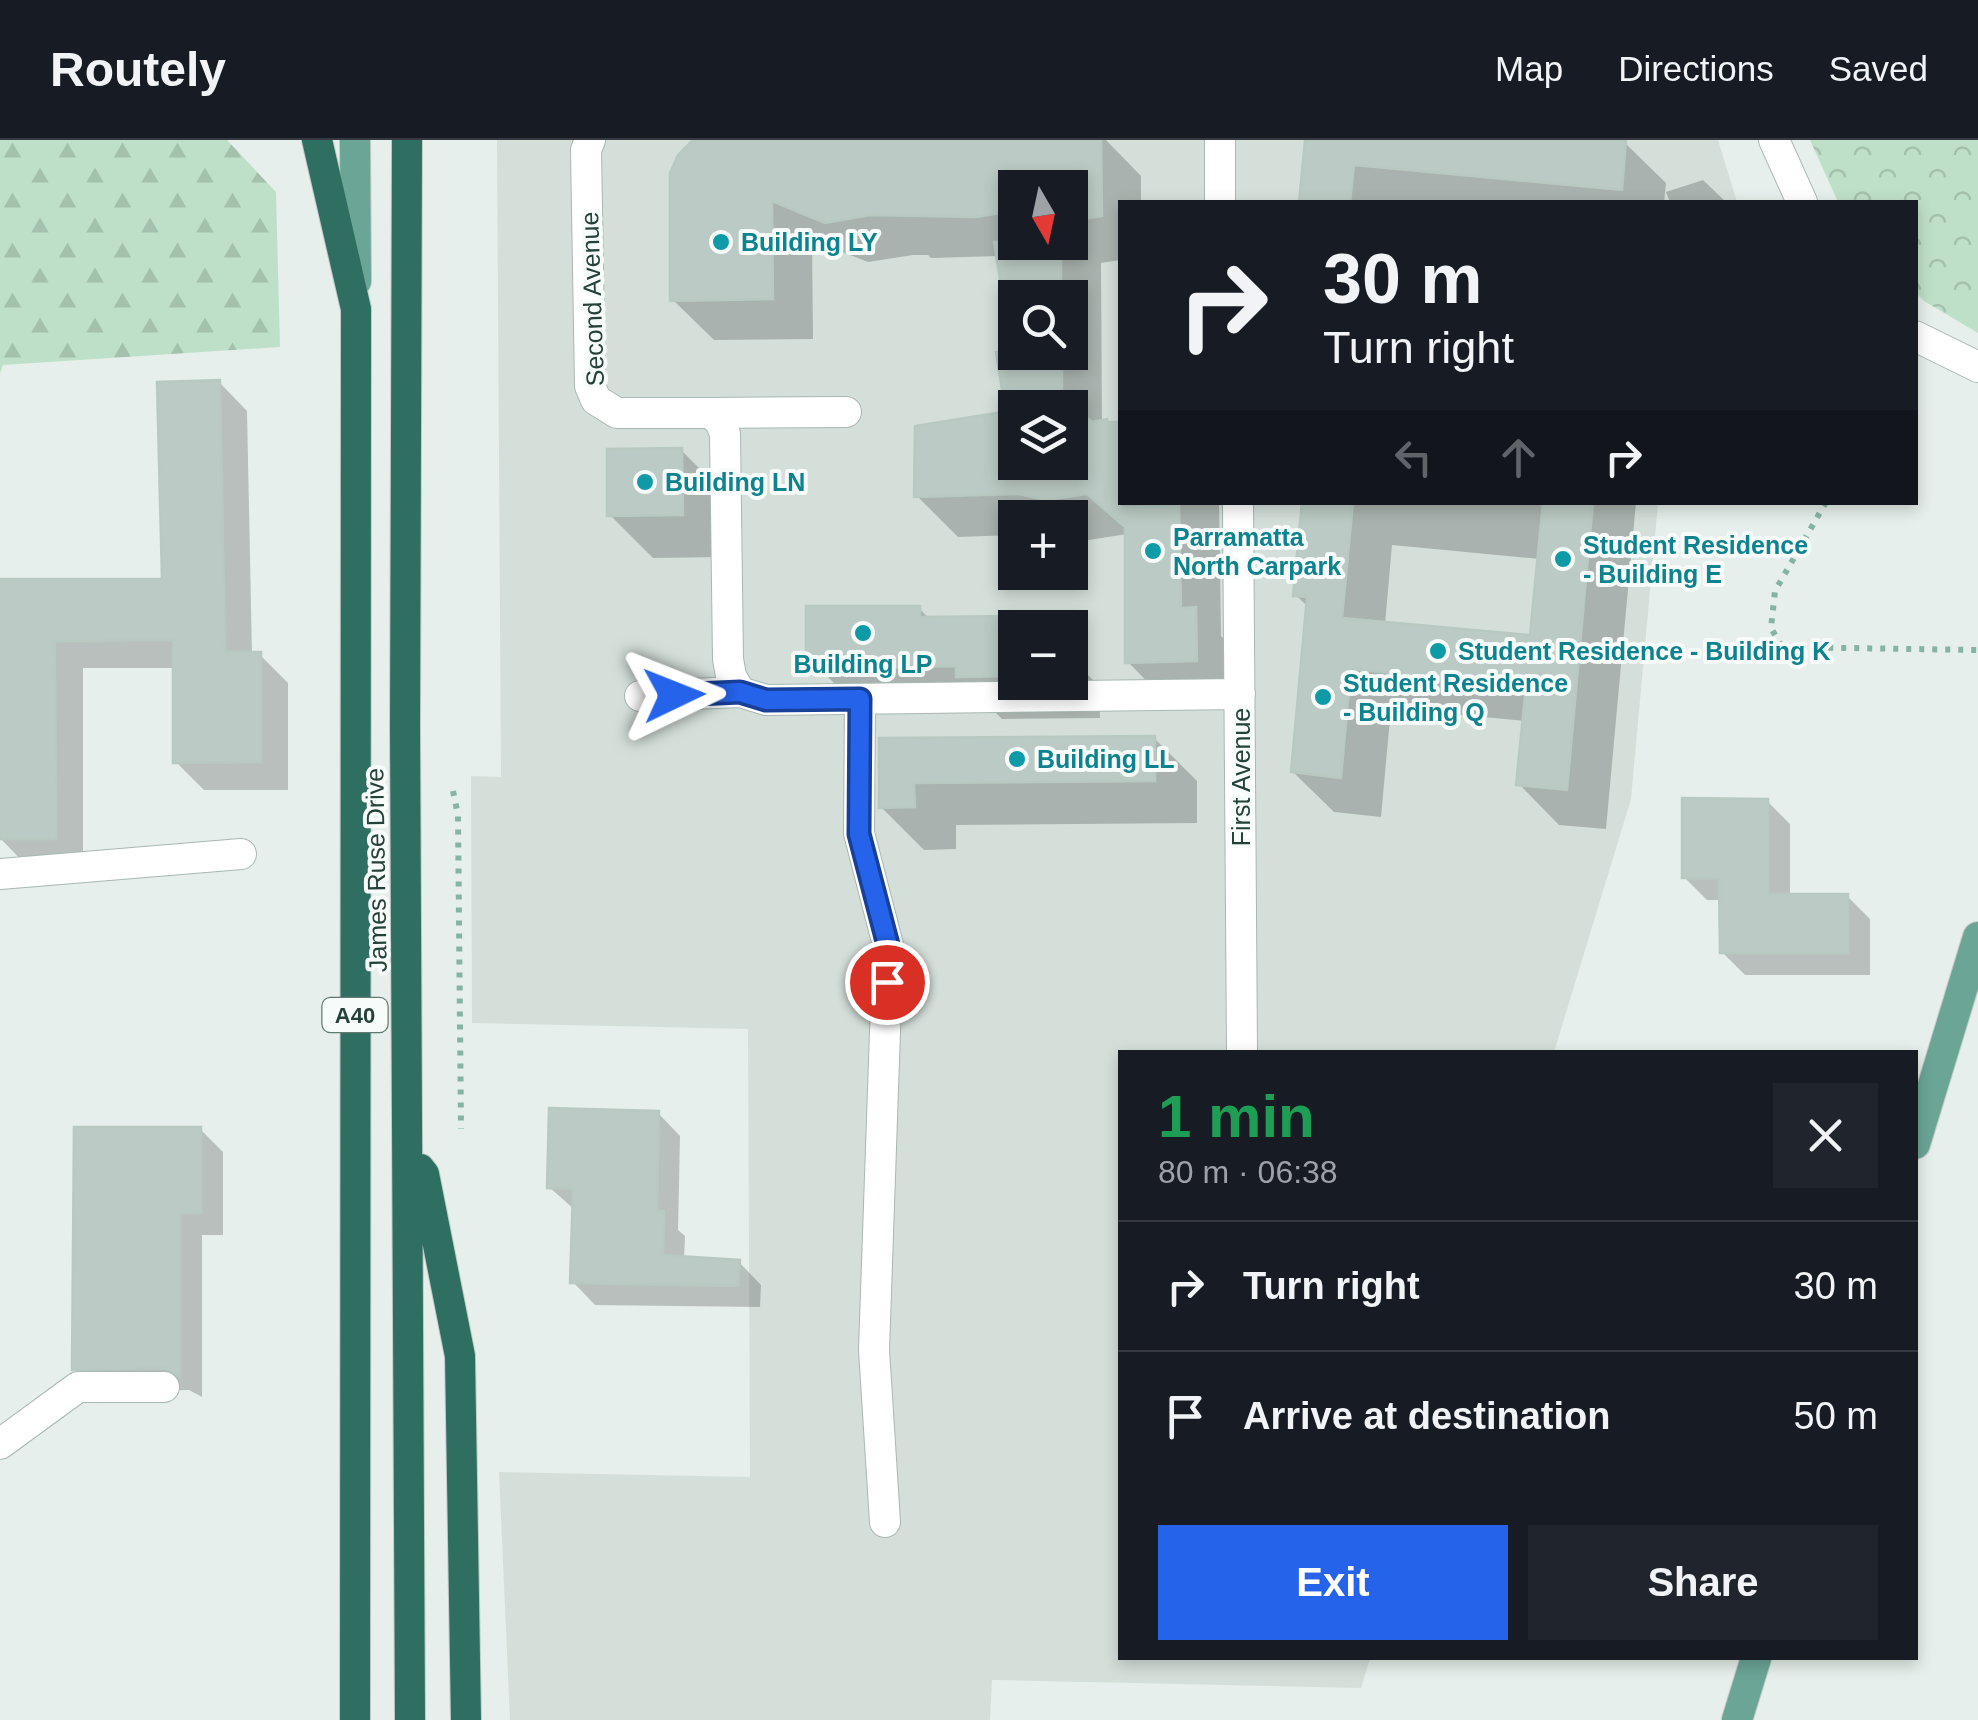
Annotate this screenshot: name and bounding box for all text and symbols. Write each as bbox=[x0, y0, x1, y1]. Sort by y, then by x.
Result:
text: Routely bbox=[50, 43, 226, 96]
text: Map bbox=[1495, 49, 1563, 88]
text: Directions bbox=[1618, 49, 1774, 88]
text: Saved bbox=[1829, 49, 1928, 88]
north arrow bbox=[998, 170, 1088, 260]
map controls bbox=[998, 170, 1088, 700]
street label: Second Avenue bbox=[575, 211, 609, 387]
place label: Building LY bbox=[741, 228, 878, 256]
marker: Building LY bbox=[710, 231, 732, 253]
icon: right bbox=[1158, 240, 1288, 370]
text: 30 m bbox=[1323, 240, 1483, 318]
button: search bbox=[998, 280, 1088, 370]
text: Turn right bbox=[1323, 322, 1514, 373]
button: layers bbox=[998, 390, 1088, 480]
icon: left bbox=[1386, 430, 1441, 485]
icon: ahead bbox=[1491, 430, 1546, 485]
icon: right bbox=[1596, 430, 1651, 485]
place label: Building LN bbox=[665, 468, 805, 496]
marker: Building LN bbox=[634, 471, 656, 493]
button: + bbox=[998, 500, 1088, 590]
place label: Parramatta North Carpark bbox=[1173, 523, 1341, 580]
place label: Student Residence - Building E bbox=[1583, 531, 1808, 588]
marker: Parramatta North Carpark bbox=[1142, 540, 1164, 562]
marker: Student Residence - Building E bbox=[1552, 548, 1574, 570]
button: − bbox=[998, 610, 1088, 700]
marker: Building LP bbox=[852, 622, 874, 644]
place label: Student Residence - Building K bbox=[1458, 637, 1830, 665]
marker: Student Residence - Building K bbox=[1427, 640, 1449, 662]
position arrow bbox=[622, 643, 726, 747]
place label: Building LP bbox=[794, 650, 932, 678]
place label: Student Residence - Building Q bbox=[1343, 669, 1568, 726]
marker: Student Residence - Building Q bbox=[1312, 686, 1334, 708]
street label: First Avenue bbox=[1227, 708, 1255, 846]
place label: Building LL bbox=[1037, 745, 1174, 773]
marker: Building LL bbox=[1006, 748, 1028, 770]
street label: James Ruse Drive bbox=[360, 768, 392, 972]
pin bbox=[845, 940, 930, 1025]
icon: arrive bbox=[860, 955, 915, 1010]
road number: A40 bbox=[322, 998, 388, 1032]
text: 1 min bbox=[1158, 1083, 1315, 1150]
button: close bbox=[1773, 1083, 1878, 1188]
text: 80 m · 06:38 bbox=[1158, 1154, 1338, 1190]
icon: right bbox=[1158, 1259, 1213, 1314]
text: Turn right bbox=[1243, 1265, 1420, 1307]
text: 30 m bbox=[1794, 1265, 1878, 1307]
icon: arrive bbox=[1158, 1389, 1213, 1444]
text: Arrive at destination bbox=[1243, 1395, 1610, 1437]
text: 50 m bbox=[1794, 1395, 1878, 1437]
button: Exit bbox=[1158, 1525, 1508, 1640]
button: Share bbox=[1528, 1525, 1878, 1640]

